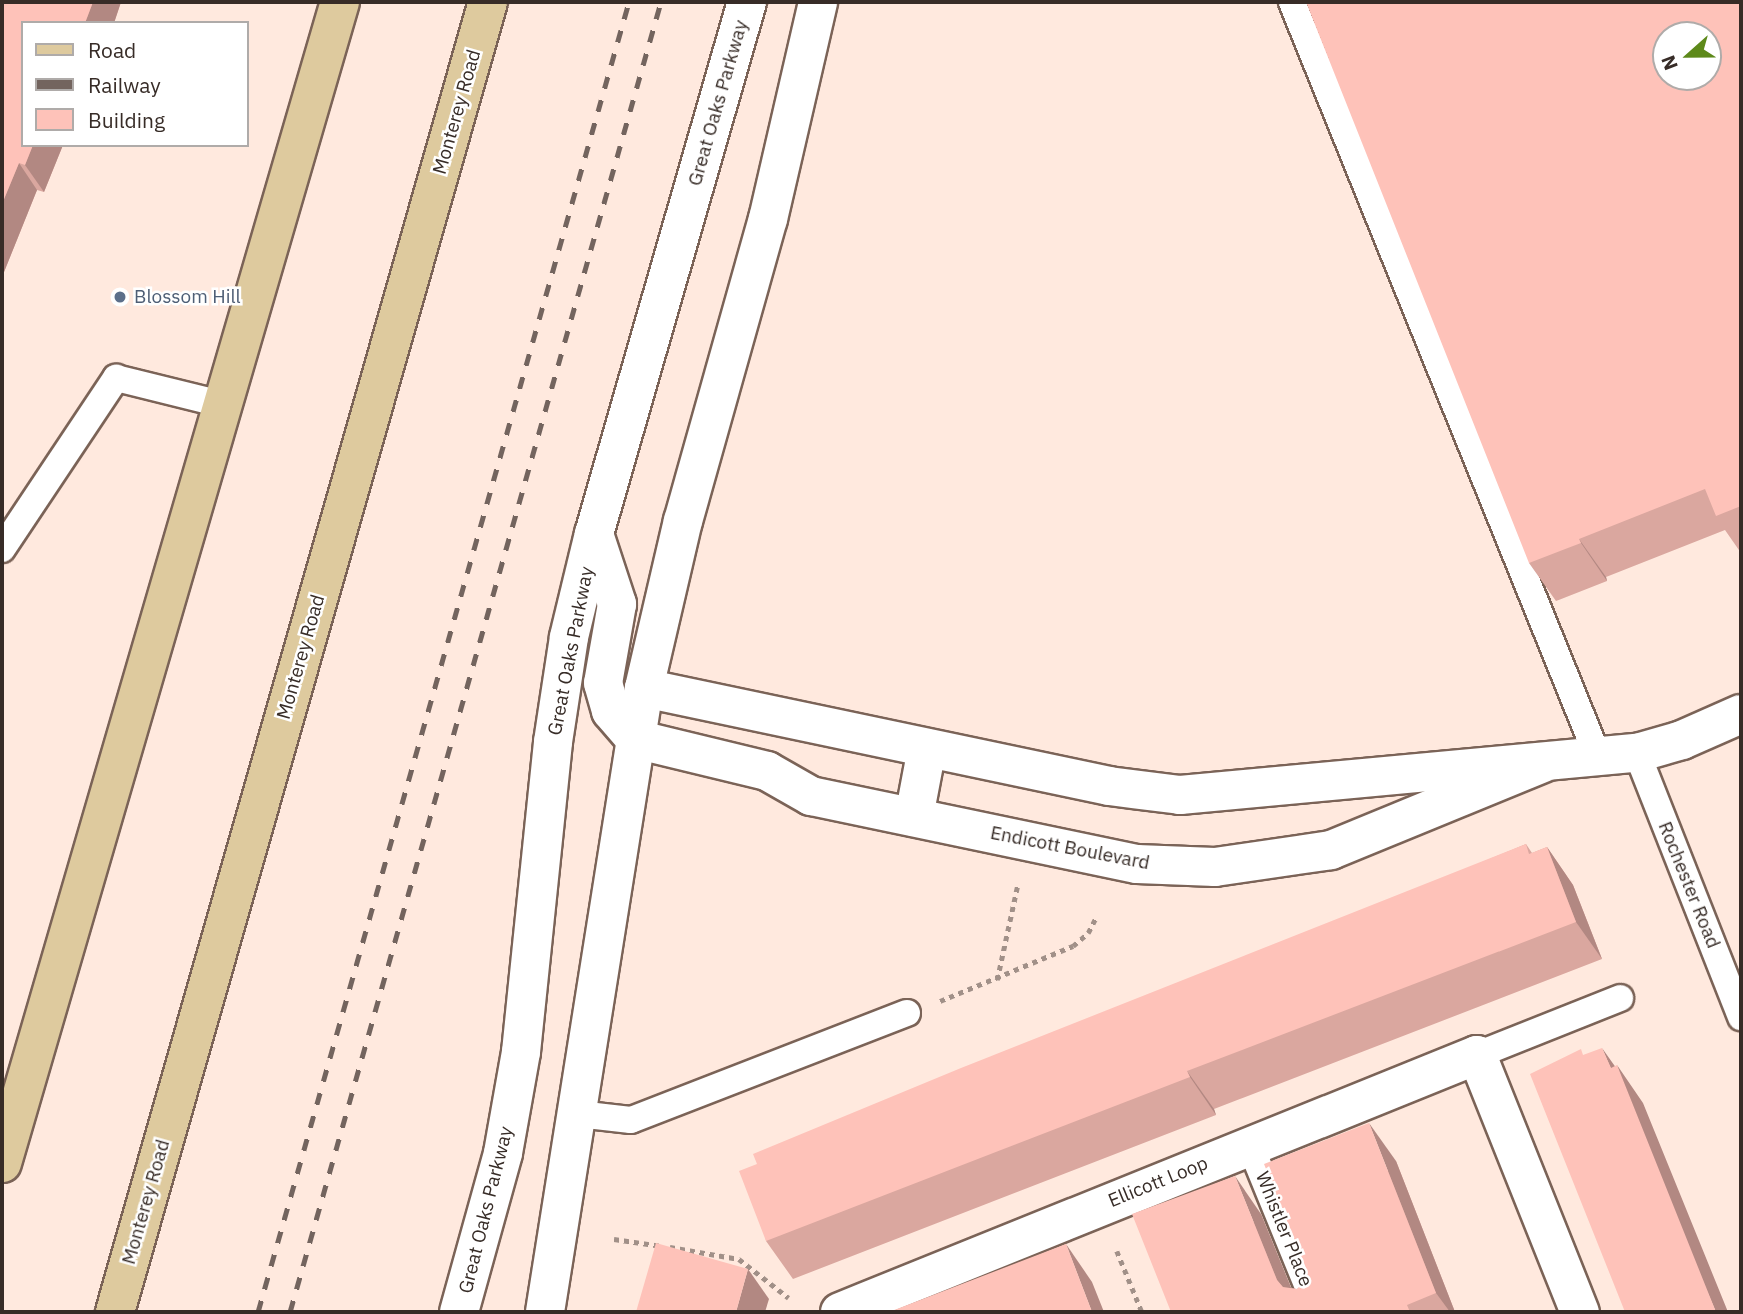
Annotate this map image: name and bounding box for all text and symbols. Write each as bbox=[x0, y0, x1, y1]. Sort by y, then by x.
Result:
street label: Great Oaks Parkway bbox=[683, 17, 753, 189]
legend bbox=[21, 21, 248, 147]
north arrow bbox=[1652, 21, 1722, 91]
text: Road bbox=[88, 36, 136, 64]
street label: Monterey Road bbox=[428, 47, 486, 177]
text: N bbox=[1656, 52, 1683, 74]
text: Railway bbox=[88, 71, 161, 99]
text: Building bbox=[88, 106, 165, 134]
place label: Blossom Hill bbox=[134, 286, 241, 308]
marker: Blossom Hill bbox=[112, 289, 128, 305]
street label: Great Oaks Parkway bbox=[543, 565, 599, 737]
street label: Monterey Road bbox=[272, 592, 330, 722]
street label: Rochester Road bbox=[1653, 818, 1725, 952]
street label: Endicott Boulevard bbox=[988, 821, 1152, 875]
street label: Great Oaks Parkway bbox=[454, 1124, 518, 1296]
street label: Monterey Road bbox=[117, 1137, 175, 1267]
street label: Ellicott Loop bbox=[1105, 1152, 1211, 1212]
street label: Whistler Place bbox=[1251, 1168, 1317, 1290]

